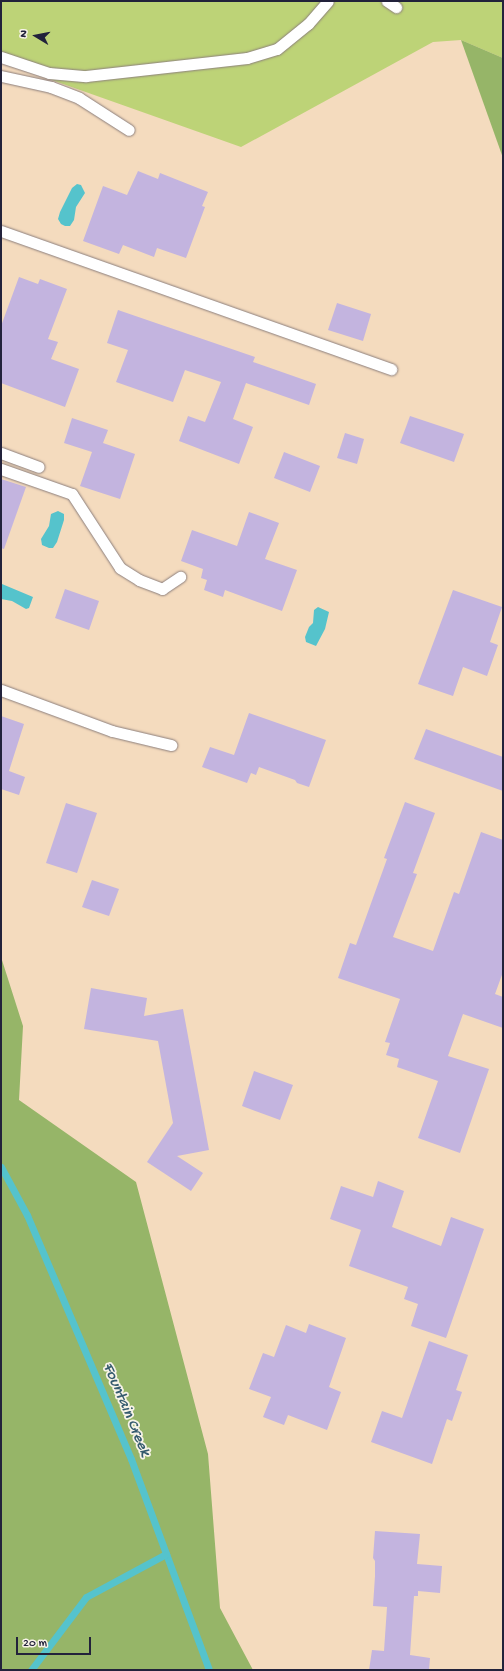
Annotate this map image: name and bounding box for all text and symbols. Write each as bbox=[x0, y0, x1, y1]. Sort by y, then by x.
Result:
north arrow bbox=[16, 16, 56, 56]
text: N bbox=[18, 29, 31, 38]
water label: Fountain Creek bbox=[97, 1360, 153, 1460]
scale bar bbox=[18, 1629, 93, 1655]
text: 20 m bbox=[23, 1637, 47, 1651]

